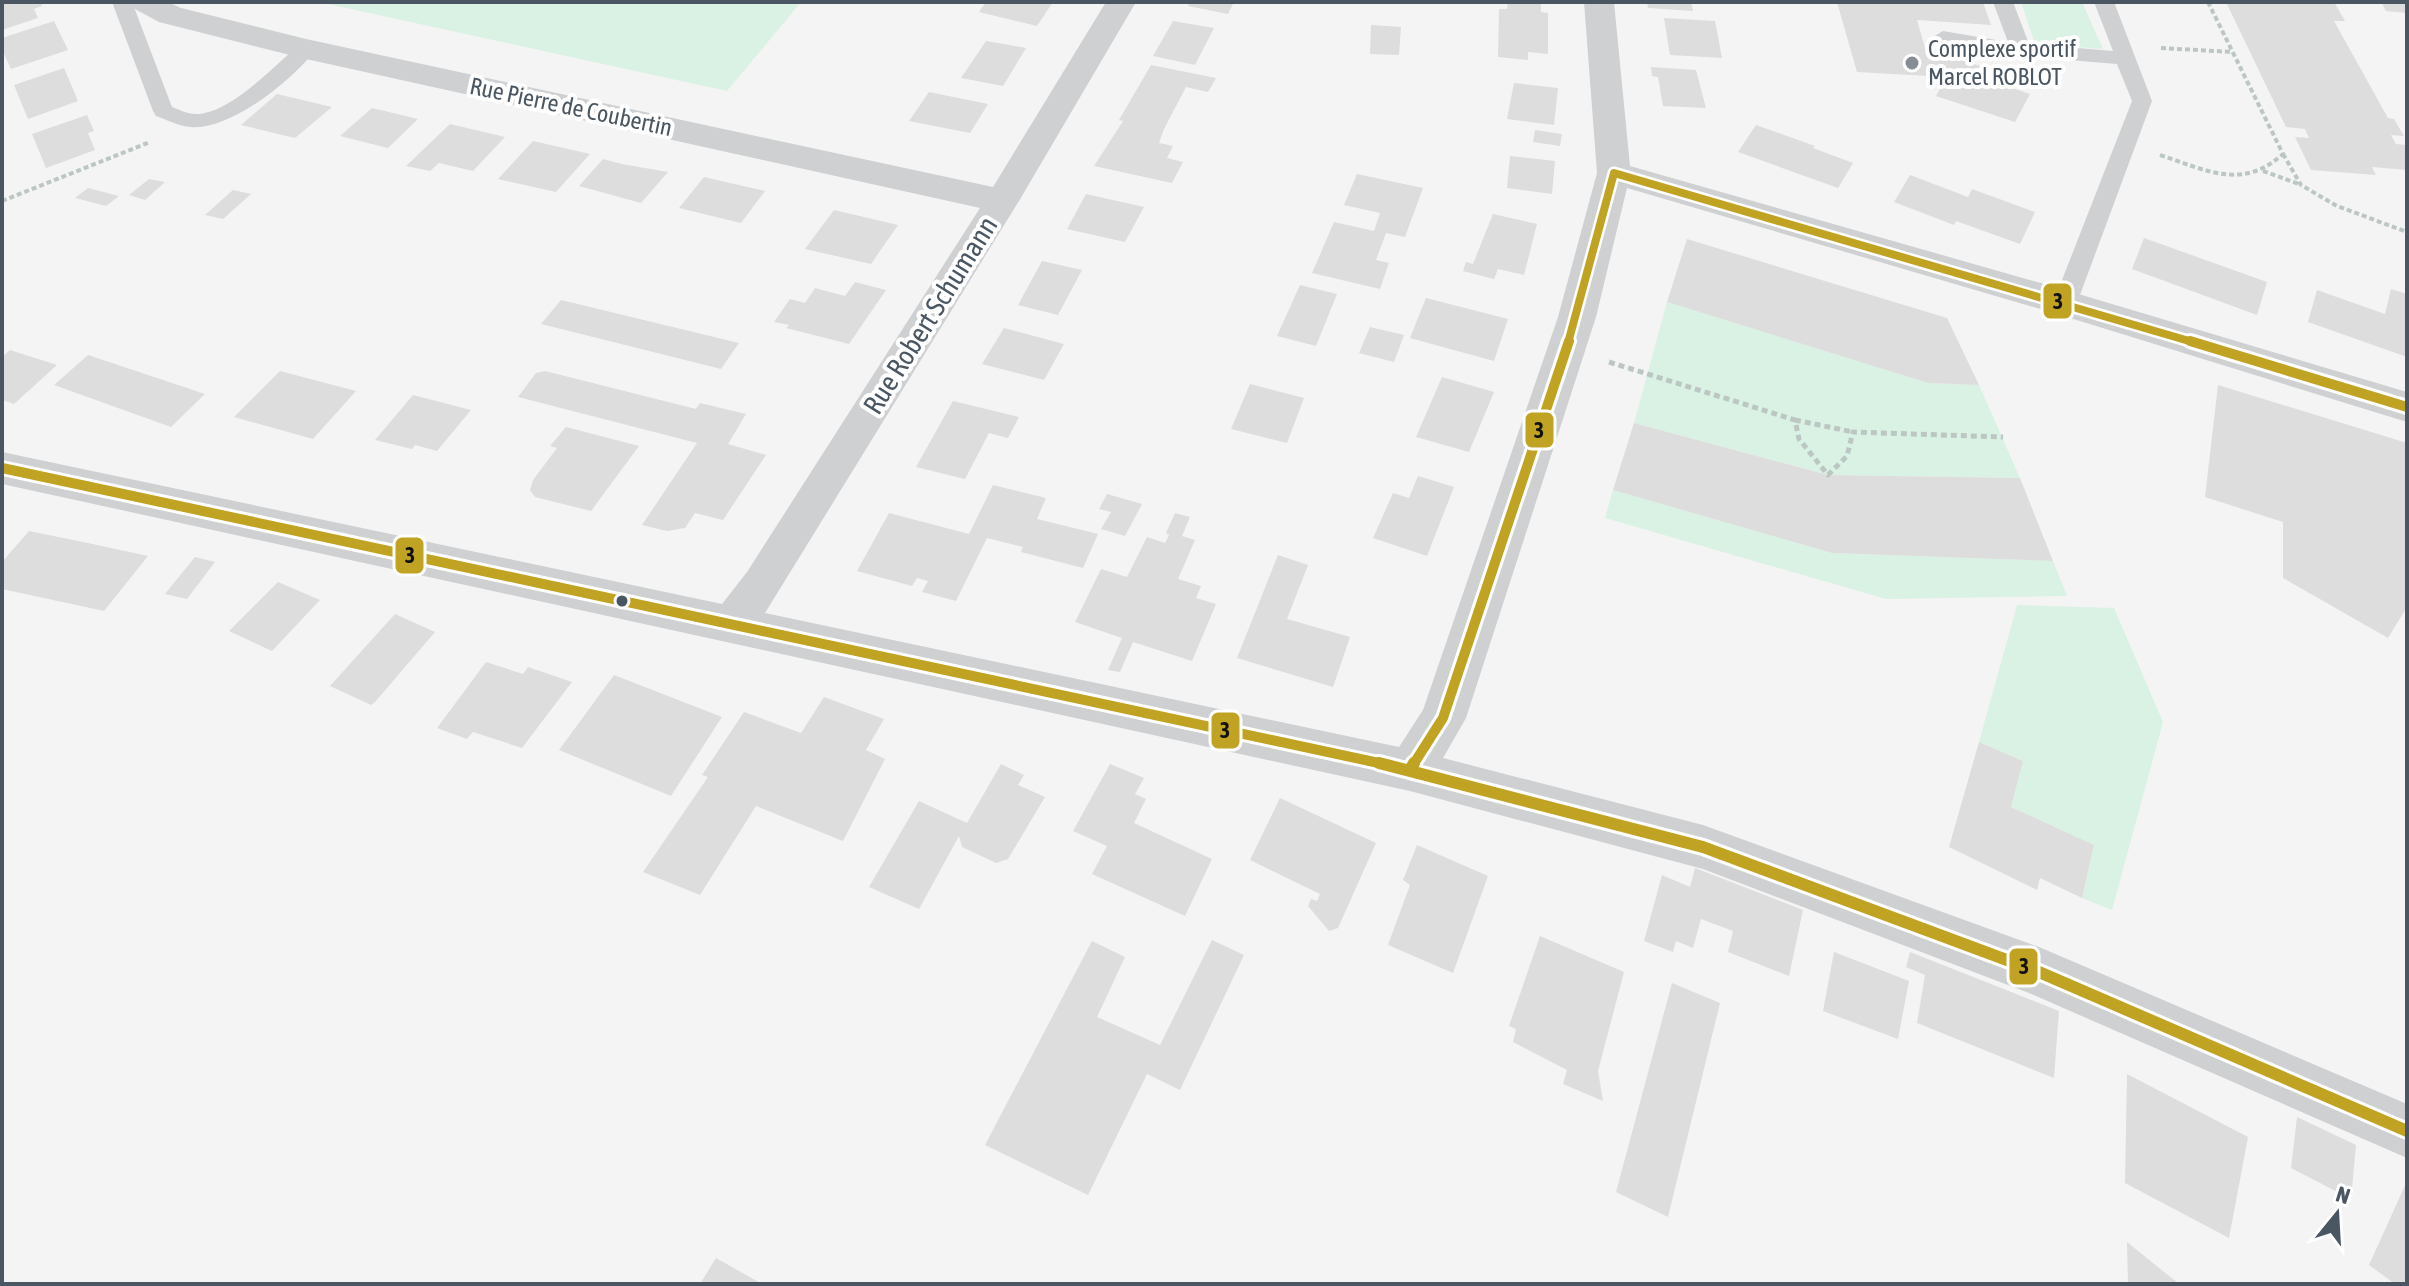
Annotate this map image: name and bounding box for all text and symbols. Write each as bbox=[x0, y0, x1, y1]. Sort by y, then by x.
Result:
place label: Complexe sportif Marcel ROBLOT bbox=[1928, 35, 2077, 90]
marker: Complexe sportif Marcel ROBLOT bbox=[1903, 54, 1921, 72]
street label: Rue Pierre de Coubertin bbox=[467, 72, 675, 141]
street label: Rue Robert Schumann bbox=[856, 210, 1004, 420]
line badge: 3 bbox=[2042, 282, 2073, 320]
text: 3 bbox=[2053, 288, 2063, 314]
line badge: 3 bbox=[1524, 411, 1555, 449]
text: 3 bbox=[1534, 417, 1544, 443]
line badge: 3 bbox=[394, 536, 425, 575]
text: 3 bbox=[405, 542, 415, 568]
unlabelled marker bbox=[614, 593, 630, 609]
line badge: 3 bbox=[1210, 711, 1241, 750]
text: 3 bbox=[1220, 717, 1230, 743]
line badge: 3 bbox=[2008, 947, 2039, 986]
text: 3 bbox=[2019, 953, 2029, 979]
north arrow bbox=[2297, 1174, 2377, 1254]
text: N bbox=[2333, 1181, 2353, 1209]

